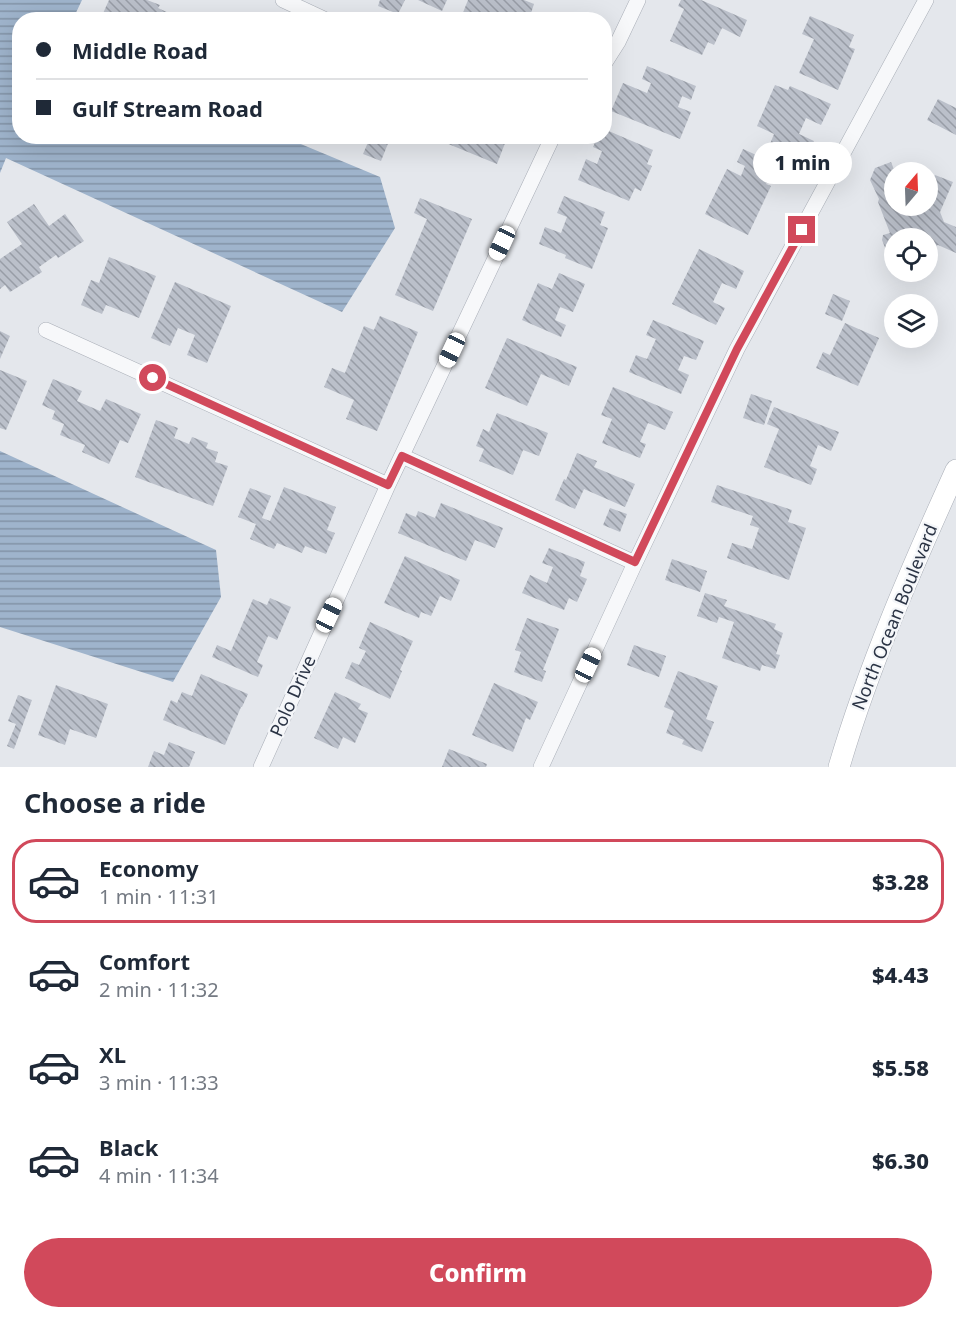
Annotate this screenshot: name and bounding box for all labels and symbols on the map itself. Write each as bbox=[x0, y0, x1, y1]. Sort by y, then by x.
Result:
callout: 1 min bbox=[752, 143, 852, 185]
north arrow bbox=[884, 162, 938, 216]
route end bbox=[788, 216, 815, 243]
car bbox=[486, 223, 518, 263]
car bbox=[436, 330, 468, 370]
route start bbox=[139, 364, 166, 391]
street label: North Ocean Boulevard bbox=[846, 520, 942, 713]
car bbox=[313, 595, 345, 635]
car bbox=[572, 645, 604, 685]
street label: Polo Drive bbox=[264, 651, 321, 740]

